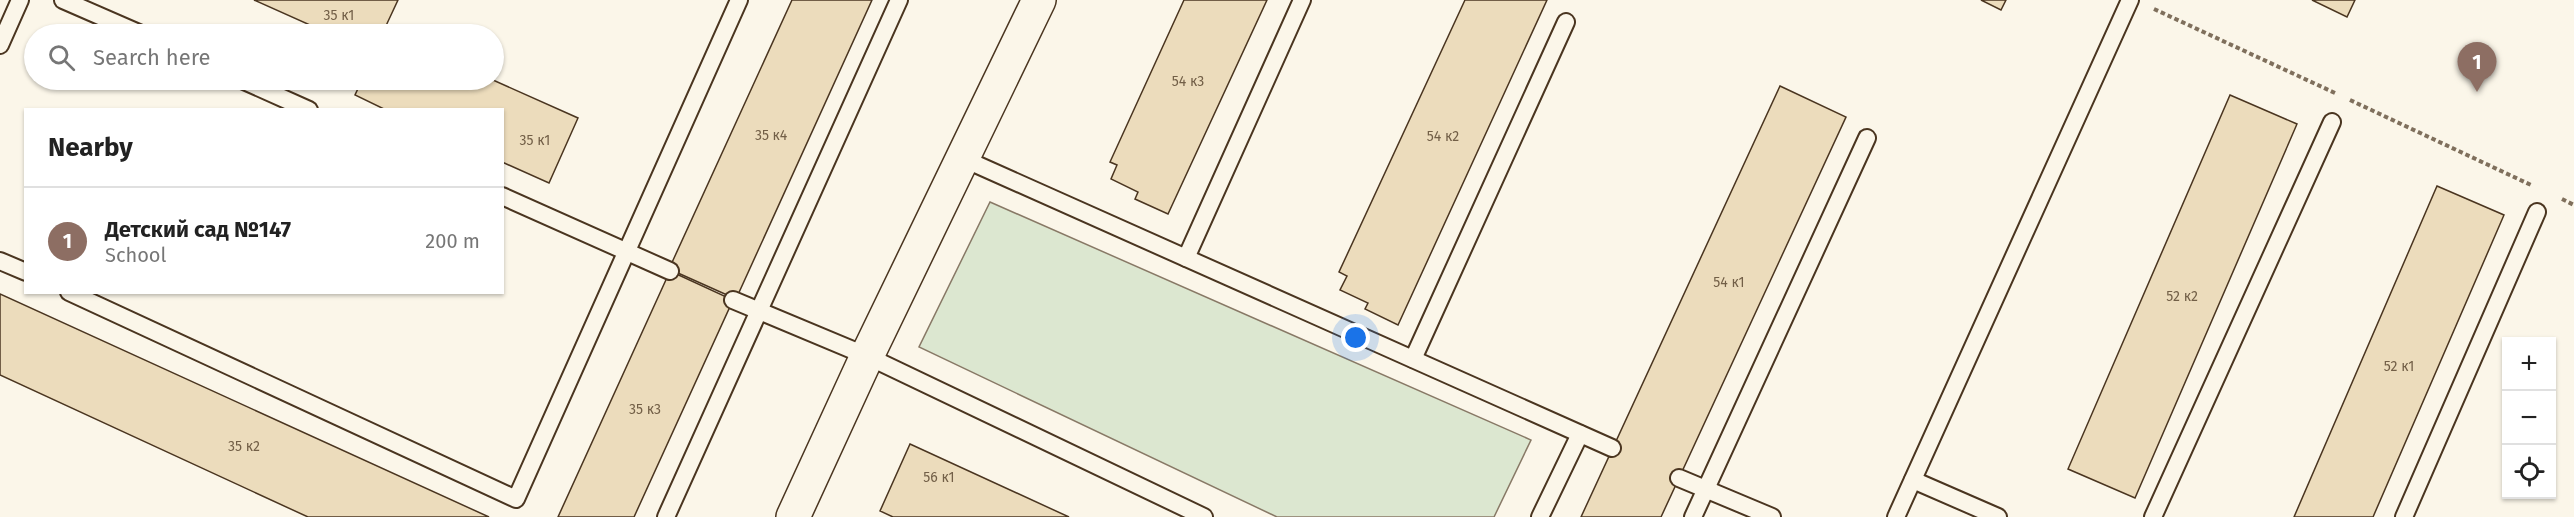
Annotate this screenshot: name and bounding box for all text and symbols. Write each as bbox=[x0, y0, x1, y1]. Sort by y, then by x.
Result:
house number: 35 к1 bbox=[324, 7, 354, 24]
search box bbox=[24, 24, 504, 90]
icon: search bbox=[45, 41, 78, 74]
pin: 1 bbox=[2458, 42, 2496, 92]
text: Search here bbox=[93, 44, 211, 71]
house number: 54 к3 bbox=[1172, 73, 1204, 90]
house number: 35 к4 bbox=[755, 127, 788, 144]
house number: 54 к2 bbox=[1427, 128, 1459, 145]
text: Nearby bbox=[48, 132, 133, 163]
house number: 35 к1 bbox=[520, 132, 550, 149]
text: Детский сад №147 bbox=[105, 216, 291, 243]
text: 1 bbox=[63, 229, 72, 253]
text: 200 m bbox=[425, 229, 480, 253]
text: School bbox=[105, 243, 166, 267]
house number: 54 к1 bbox=[1713, 274, 1745, 291]
house number: 52 к2 bbox=[2166, 288, 2198, 305]
your location bbox=[1341, 323, 1370, 352]
map controls bbox=[2502, 337, 2556, 499]
button: + bbox=[2502, 337, 2556, 391]
house number: 52 к1 bbox=[2384, 358, 2414, 375]
button: − bbox=[2502, 391, 2556, 445]
house number: 35 к3 bbox=[629, 401, 661, 418]
house number: 35 к2 bbox=[228, 438, 260, 455]
button: locate bbox=[2502, 445, 2556, 499]
house number: 56 к1 bbox=[923, 469, 955, 486]

